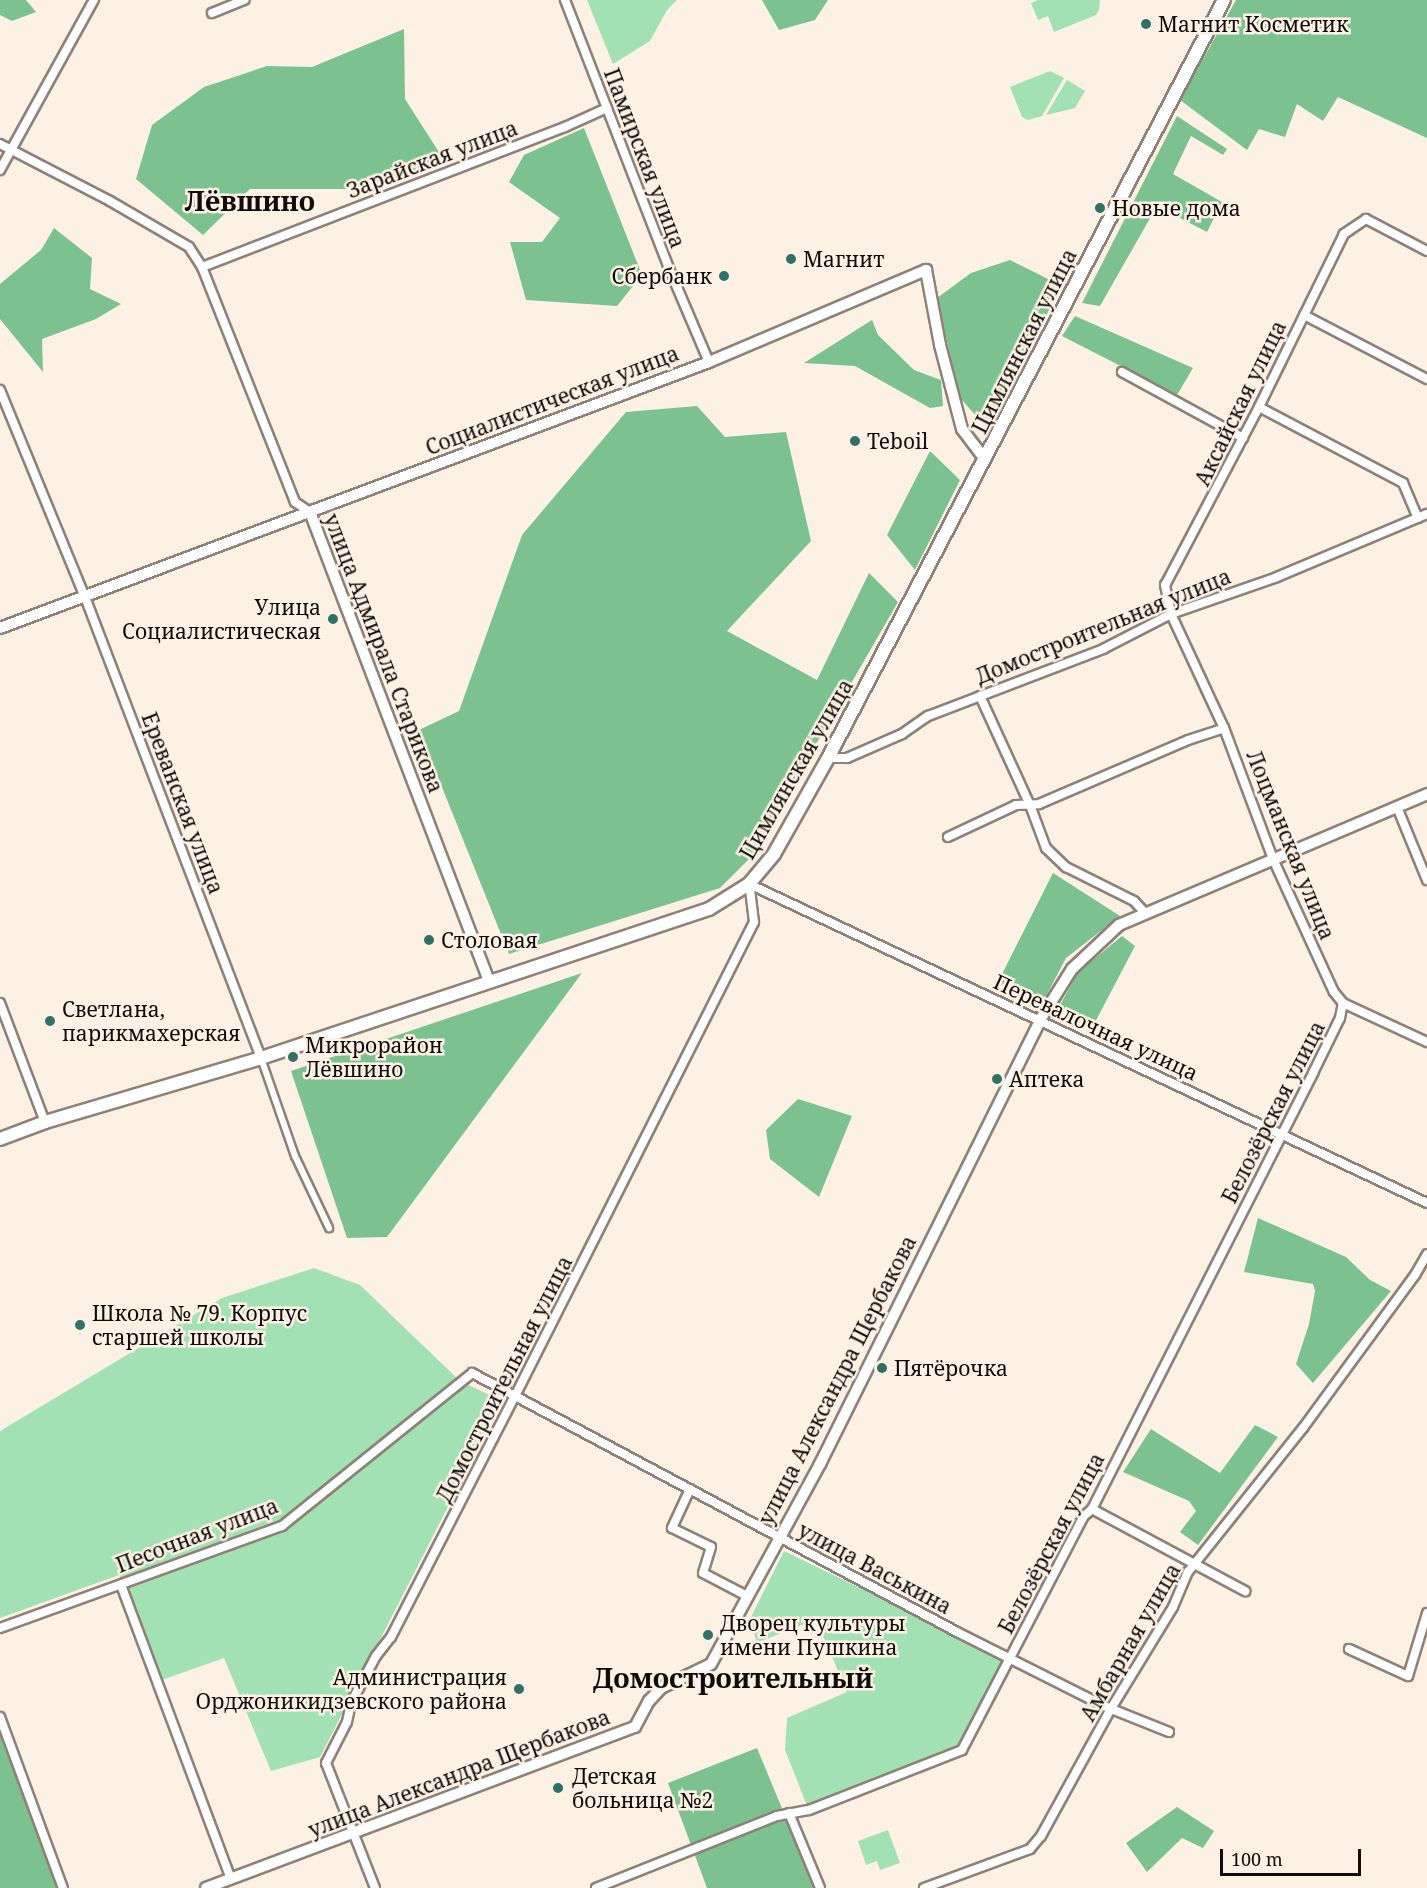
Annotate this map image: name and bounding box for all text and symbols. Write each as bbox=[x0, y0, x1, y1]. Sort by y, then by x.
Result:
place label: Магнит Косметик bbox=[1158, 11, 1348, 37]
marker: Магнит Косметик bbox=[1139, 17, 1153, 31]
street label: Памирская улица bbox=[599, 65, 691, 251]
street label: Зарайская улица bbox=[343, 115, 521, 203]
district label: Лёвшино bbox=[185, 185, 315, 217]
place label: Новые дома bbox=[1112, 195, 1241, 221]
marker: Новые дома bbox=[1093, 201, 1107, 215]
street label: Цимлянская улица bbox=[966, 244, 1082, 438]
place label: Магнит bbox=[803, 246, 884, 272]
marker: Магнит bbox=[784, 252, 798, 266]
place label: Сбербанк bbox=[612, 263, 712, 289]
marker: Сбербанк bbox=[717, 269, 731, 283]
street label: Аксайская улица bbox=[1189, 316, 1291, 490]
street label: Социалистическая улица bbox=[422, 340, 682, 460]
place label: Teboil bbox=[867, 428, 928, 454]
marker: Teboil bbox=[848, 434, 862, 448]
street label: улица Адмирала Старикова bbox=[319, 510, 449, 796]
street label: Домостроительная улица bbox=[972, 563, 1234, 689]
place label: Улица Социалистическая bbox=[122, 594, 321, 644]
marker: Улица Социалистическая bbox=[326, 612, 340, 626]
street label: Цимлянская улица bbox=[734, 674, 858, 864]
street label: Ереванская улица bbox=[137, 709, 229, 897]
street label: Лоцманская улица bbox=[1242, 747, 1340, 943]
place label: Столовая bbox=[441, 927, 538, 953]
marker: Столовая bbox=[422, 933, 436, 947]
street label: Перевалочная улица bbox=[990, 969, 1202, 1085]
place label: Светлана, парикмахерская bbox=[62, 996, 241, 1046]
marker: Светлана, парикмахерская bbox=[43, 1014, 57, 1028]
street label: Белозёрская улица bbox=[1216, 1017, 1330, 1207]
place label: Микрорайон Лёвшино bbox=[305, 1032, 443, 1082]
marker: Микрорайон Лёвшино bbox=[286, 1050, 300, 1064]
place label: Аптека bbox=[1009, 1066, 1084, 1092]
marker: Аптека bbox=[990, 1072, 1004, 1086]
street label: улица Александра Щербакова bbox=[753, 1231, 921, 1529]
street label: Домостроительная улица bbox=[431, 1252, 577, 1506]
place label: Школа № 79. Корпус старшей школы bbox=[92, 1300, 307, 1350]
marker: Школа № 79. Корпус старшей школы bbox=[73, 1318, 87, 1332]
place label: Пятёрочка bbox=[894, 1355, 1008, 1381]
marker: Пятёрочка bbox=[875, 1361, 889, 1375]
street label: Белозёрская улица bbox=[993, 1448, 1109, 1638]
street label: Песочная улица bbox=[112, 1492, 282, 1578]
street label: улица Васькина bbox=[794, 1517, 956, 1619]
street label: Амбарная улица bbox=[1075, 1559, 1185, 1725]
place label: Дворец культуры имени Пушкина bbox=[720, 1610, 905, 1660]
marker: Дворец культуры имени Пушкина bbox=[701, 1628, 715, 1642]
district label: Домостроительный bbox=[593, 1662, 873, 1694]
place label: Администрация Орджоникидзевского района bbox=[195, 1664, 507, 1714]
marker: Администрация Орджоникидзевского района bbox=[512, 1682, 526, 1696]
street label: улица Александра Щербакова bbox=[305, 1704, 613, 1842]
place label: Детская больница №2 bbox=[572, 1763, 713, 1813]
marker: Детская больница №2 bbox=[549, 1779, 567, 1797]
scale bar bbox=[1223, 1837, 1364, 1875]
text: 100 m bbox=[1231, 1847, 1283, 1871]

